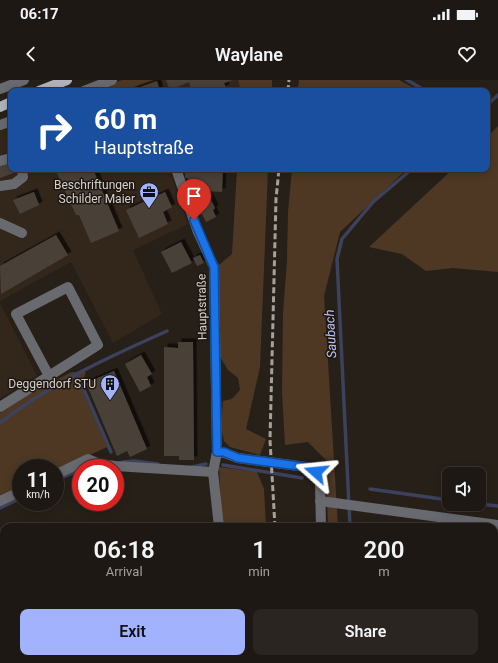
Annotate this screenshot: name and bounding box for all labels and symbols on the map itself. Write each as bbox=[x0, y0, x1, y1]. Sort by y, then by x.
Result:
place label: Beschriftungen Schilder Maier bbox=[54, 178, 135, 206]
pin bbox=[177, 179, 211, 220]
office icon: Beschriftungen Schilder Maier bbox=[138, 181, 160, 209]
street label: Hauptstraße bbox=[194, 274, 210, 340]
water label: Saubach bbox=[322, 309, 339, 359]
building icon: Deggendorf STU bbox=[99, 373, 121, 401]
place label: Deggendorf STU bbox=[8, 377, 96, 391]
position arrow bbox=[295, 451, 337, 493]
speed limit sign: 20 bbox=[72, 459, 124, 511]

